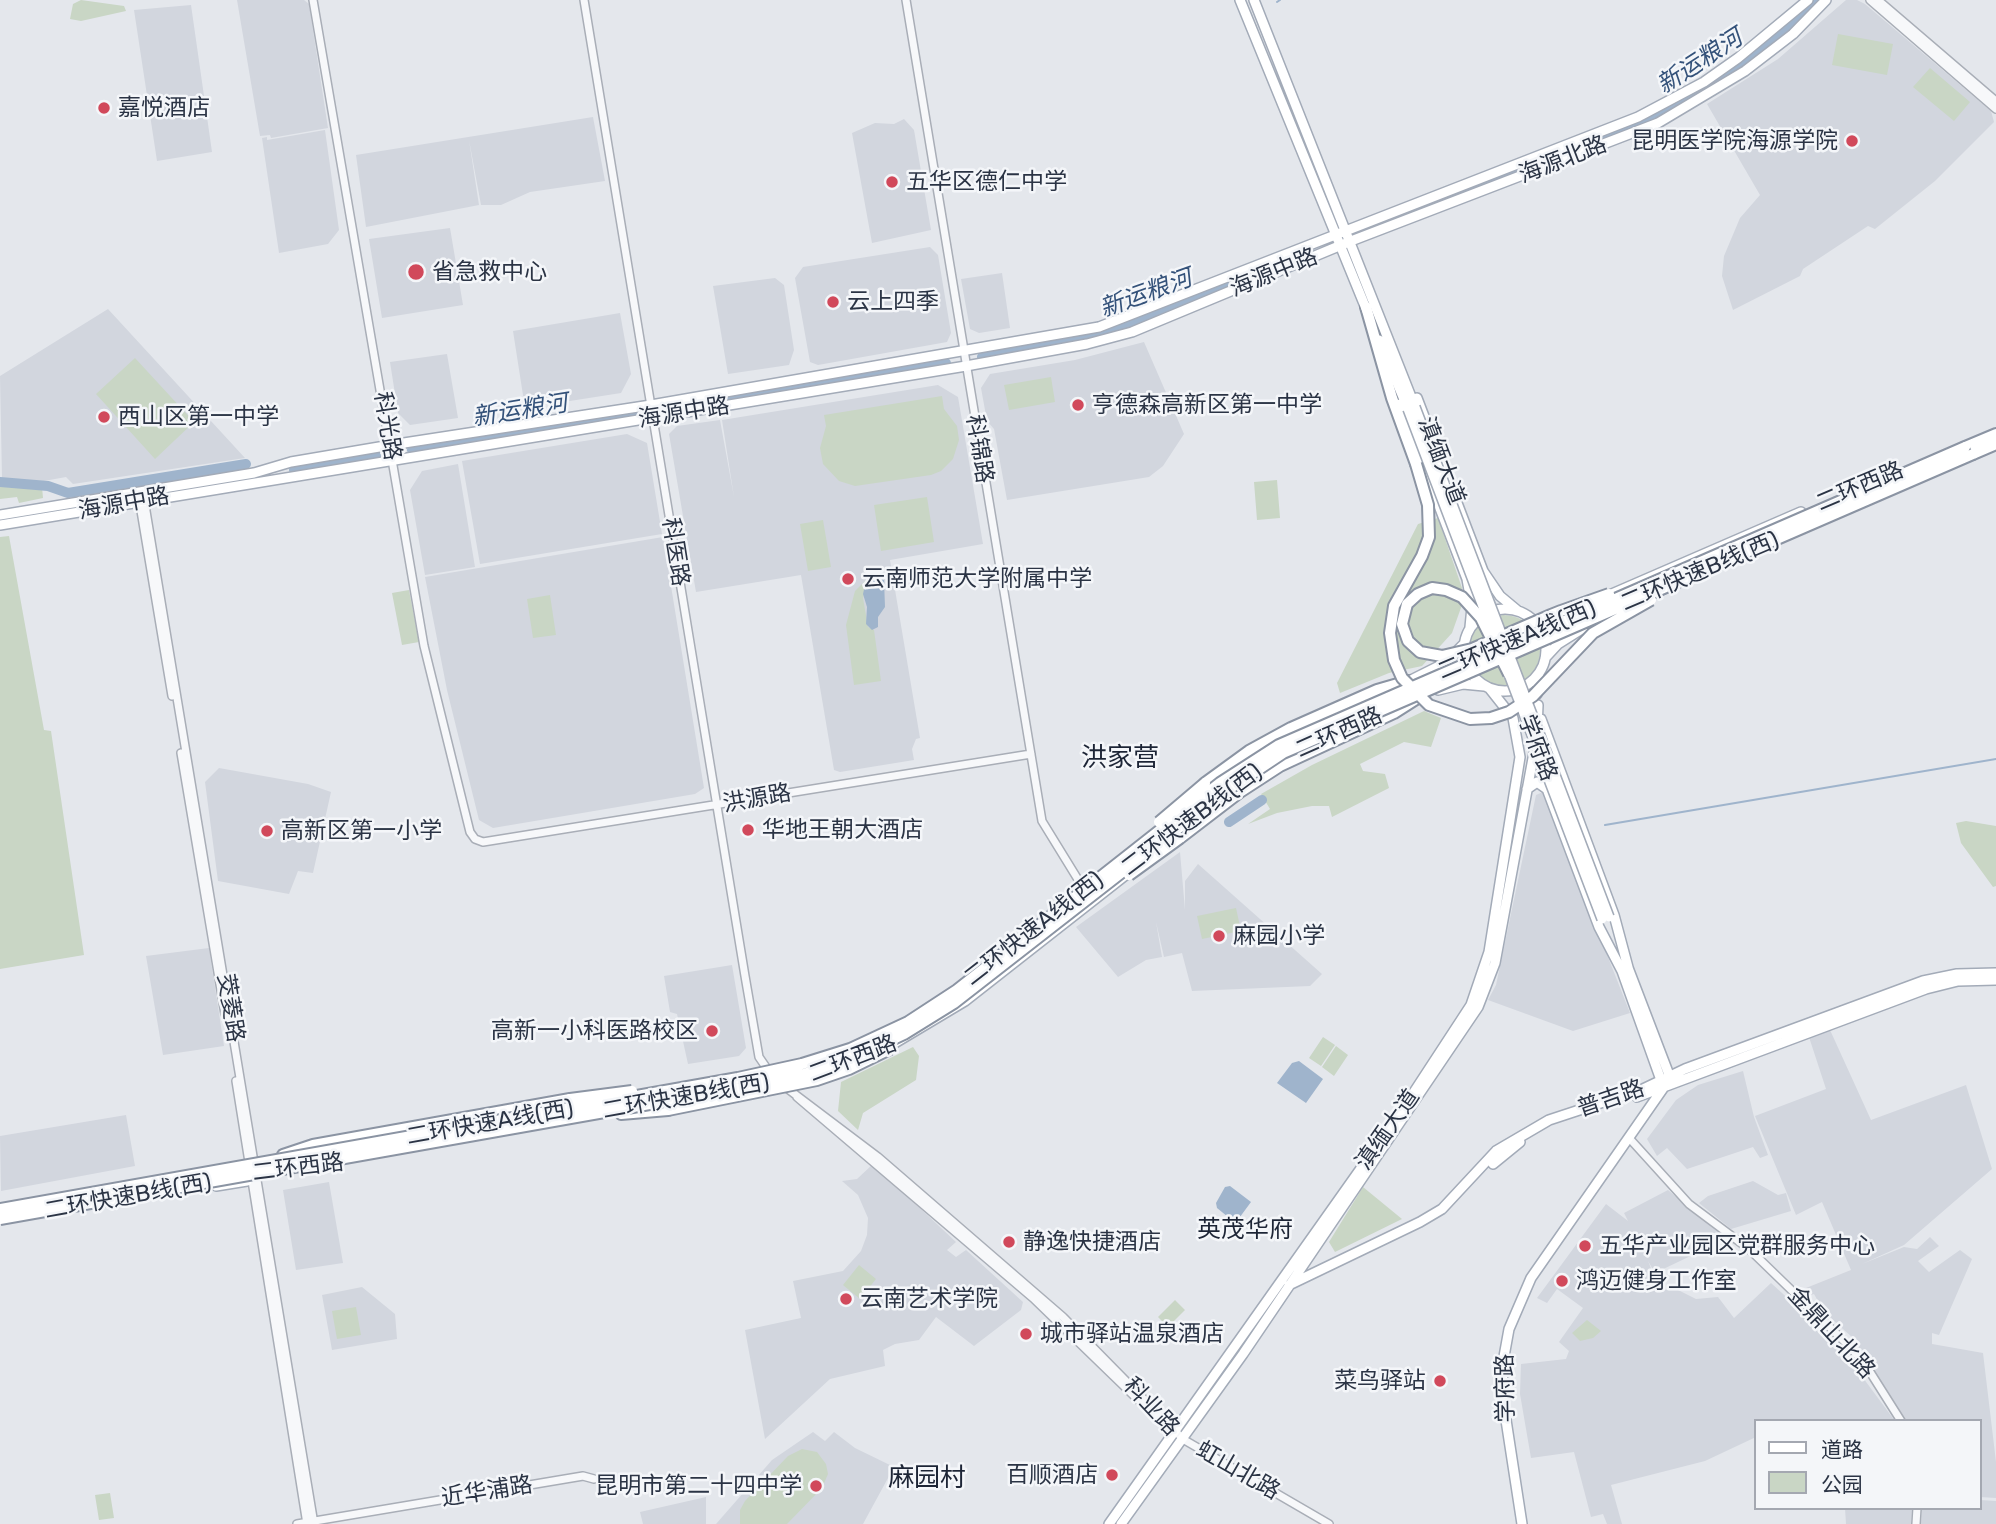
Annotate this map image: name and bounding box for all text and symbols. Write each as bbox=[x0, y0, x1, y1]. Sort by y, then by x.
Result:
water label: 新运粮河 bbox=[1652, 24, 1748, 100]
place label: 嘉悦酒店 bbox=[118, 94, 210, 122]
marker: 嘉悦酒店 bbox=[96, 100, 112, 116]
place label: 昆明医学院海源学院 bbox=[1631, 127, 1838, 155]
street label: 海源北路 bbox=[1515, 131, 1611, 189]
marker: 昆明医学院海源学院 bbox=[1844, 133, 1860, 149]
place label: 五华区德仁中学 bbox=[906, 168, 1067, 196]
marker: 五华区德仁中学 bbox=[884, 174, 900, 190]
street label: 海源中路 bbox=[1226, 243, 1322, 303]
place label: 省急救中心 bbox=[432, 258, 547, 286]
marker: 省急救中心 bbox=[406, 262, 426, 282]
water label: 新运粮河 bbox=[1096, 264, 1196, 324]
place label: 云上四季 bbox=[847, 288, 939, 316]
marker: 云上四季 bbox=[825, 294, 841, 310]
water label: 新运粮河 bbox=[470, 389, 570, 433]
street label: 科光路 bbox=[368, 390, 406, 462]
place label: 亨德森高新区第一中学 bbox=[1092, 391, 1322, 419]
street label: 海源中路 bbox=[636, 392, 732, 434]
marker: 亨德森高新区第一中学 bbox=[1070, 397, 1086, 413]
place label: 西山区第一中学 bbox=[118, 403, 279, 431]
marker: 西山区第一中学 bbox=[96, 409, 112, 425]
street label: 科锦路 bbox=[960, 413, 998, 485]
street label: 滇缅大道 bbox=[1412, 413, 1470, 509]
street label: 二环西路 bbox=[1812, 456, 1908, 518]
street label: 海源中路 bbox=[76, 482, 172, 526]
street label: 科医路 bbox=[656, 516, 694, 588]
street label: 二环快速B线(西) bbox=[1617, 526, 1783, 618]
place label: 云南师范大学附属中学 bbox=[862, 565, 1092, 593]
marker: 云南师范大学附属中学 bbox=[840, 571, 856, 587]
street label: 二环快速A线(西) bbox=[1434, 594, 1600, 686]
street label: 二环西路 bbox=[1291, 702, 1387, 764]
street label: 学府路 bbox=[1512, 711, 1562, 785]
district label: 洪家营 bbox=[1081, 742, 1159, 774]
street label: 二环快速B线(西) bbox=[1116, 758, 1268, 882]
street label: 洪源路 bbox=[721, 779, 793, 819]
place label: 华地王朝大酒店 bbox=[762, 816, 923, 844]
place label: 高新区第一小学 bbox=[281, 817, 442, 845]
marker: 华地王朝大酒店 bbox=[740, 822, 756, 838]
marker: 高新区第一小学 bbox=[259, 823, 275, 839]
street label: 二环快速A线(西) bbox=[959, 866, 1109, 992]
place label: 麻园小学 bbox=[1233, 922, 1325, 950]
marker: 麻园小学 bbox=[1211, 928, 1227, 944]
street label: 茭菱路 bbox=[211, 972, 249, 1044]
place label: 高新一小科医路校区 bbox=[491, 1017, 698, 1045]
marker: 高新一小科医路校区 bbox=[704, 1023, 720, 1039]
street label: 二环西路 bbox=[805, 1030, 901, 1088]
street label: 二环快速B线(西) bbox=[600, 1069, 772, 1125]
street label: 普吉路 bbox=[1574, 1075, 1648, 1123]
street label: 滇缅大道 bbox=[1350, 1084, 1426, 1176]
street label: 二环快速A线(西) bbox=[404, 1095, 576, 1151]
street label: 二环西路 bbox=[251, 1149, 345, 1187]
street label: 二环快速B线(西) bbox=[42, 1169, 214, 1225]
district label: 英茂华府 bbox=[1197, 1216, 1293, 1244]
place label: 静逸快捷酒店 bbox=[1023, 1228, 1161, 1256]
place label: 五华产业园区党群服务中心 bbox=[1599, 1232, 1875, 1260]
marker: 静逸快捷酒店 bbox=[1001, 1234, 1017, 1250]
marker: 五华产业园区党群服务中心 bbox=[1577, 1238, 1593, 1254]
place label: 鸿迈健身工作室 bbox=[1576, 1267, 1737, 1295]
marker: 鸿迈健身工作室 bbox=[1554, 1273, 1570, 1289]
street label: 金鼎山北路 bbox=[1782, 1282, 1880, 1384]
place label: 云南艺术学院 bbox=[860, 1285, 998, 1313]
marker: 云南艺术学院 bbox=[838, 1291, 854, 1307]
place label: 城市驿站温泉酒店 bbox=[1040, 1320, 1224, 1348]
marker: 城市驿站温泉酒店 bbox=[1018, 1326, 1034, 1342]
street label: 学府路 bbox=[1492, 1353, 1520, 1423]
place label: 菜鸟驿站 bbox=[1334, 1367, 1426, 1395]
street label: 科业路 bbox=[1117, 1372, 1185, 1442]
marker: 菜鸟驿站 bbox=[1432, 1373, 1448, 1389]
legend bbox=[1755, 1419, 1982, 1510]
street label: 虹山北路 bbox=[1191, 1436, 1285, 1506]
text: 道路 bbox=[1821, 1437, 1863, 1462]
place label: 百顺酒店 bbox=[1006, 1461, 1098, 1489]
district label: 麻园村 bbox=[888, 1462, 966, 1494]
marker: 百顺酒店 bbox=[1104, 1467, 1120, 1483]
street label: 近华浦路 bbox=[439, 1471, 535, 1513]
place label: 昆明市第二十四中学 bbox=[595, 1472, 802, 1500]
text: 公园 bbox=[1821, 1472, 1863, 1497]
marker: 昆明市第二十四中学 bbox=[808, 1478, 824, 1494]

